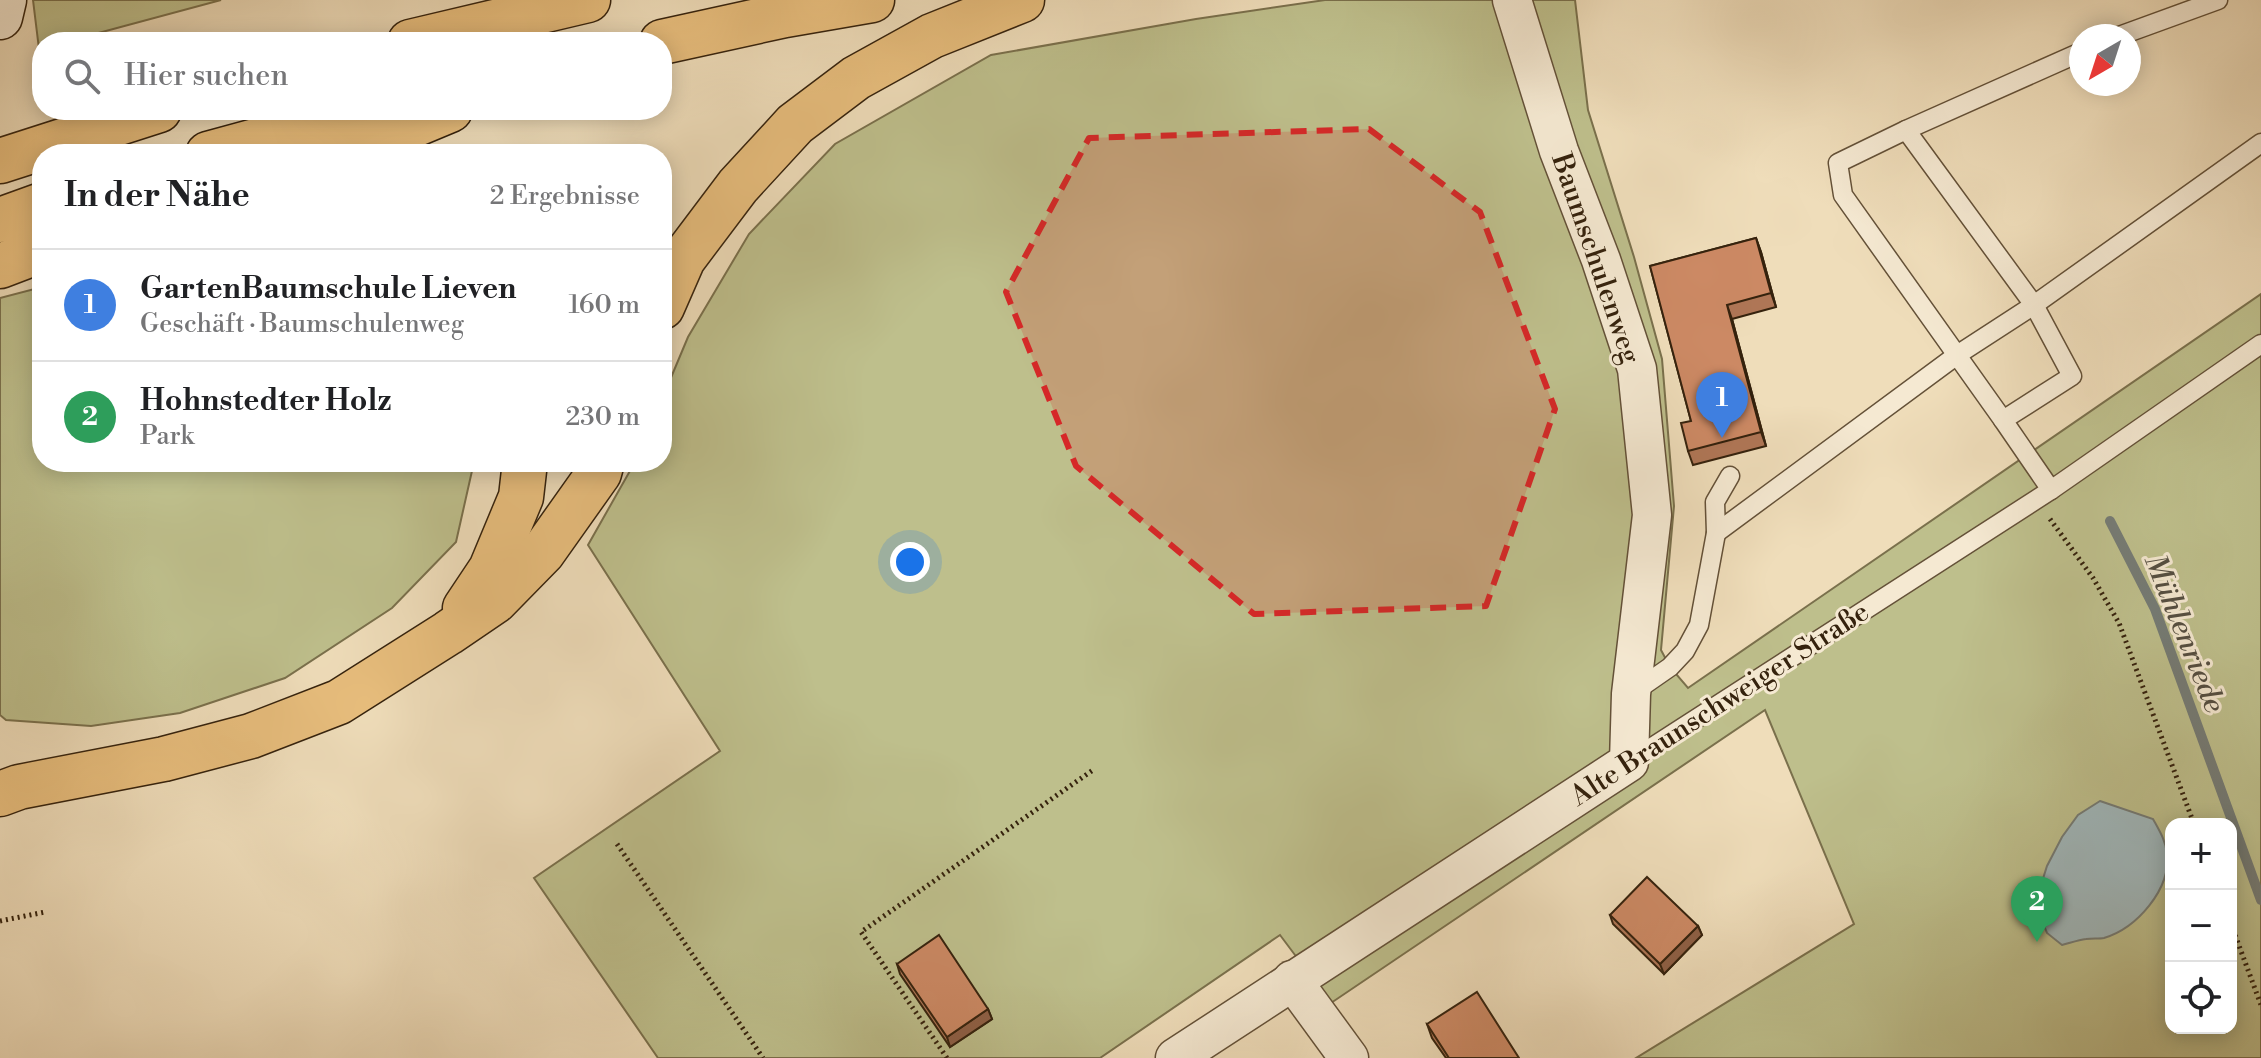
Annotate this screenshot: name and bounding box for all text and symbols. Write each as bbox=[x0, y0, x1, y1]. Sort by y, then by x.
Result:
north arrow bbox=[2069, 24, 2141, 96]
search box bbox=[32, 32, 672, 120]
icon: search bbox=[60, 54, 104, 98]
text: Hier suchen bbox=[124, 57, 288, 95]
street label: Baumschulenweg bbox=[1543, 148, 1648, 369]
text: In der Nähe bbox=[64, 175, 250, 217]
text: 2 Ergebnisse bbox=[490, 180, 640, 212]
text: GartenBaumschule Lieven bbox=[140, 270, 516, 308]
text: 1 bbox=[84, 289, 96, 321]
text: 160 m bbox=[569, 289, 640, 321]
text: Geschäft · Baumschulenweg bbox=[140, 308, 464, 340]
pin: 1 bbox=[1696, 372, 1748, 438]
text: Hohnstedter Holz bbox=[140, 382, 392, 420]
text: 2 bbox=[82, 401, 98, 433]
text: 230 m bbox=[565, 401, 640, 433]
text: Park bbox=[140, 420, 194, 452]
your location bbox=[890, 542, 930, 582]
water label: Mühlenriede bbox=[2135, 548, 2233, 718]
street label: Alte Braunschweiger Straße bbox=[1563, 595, 1876, 815]
map controls bbox=[2165, 818, 2237, 1034]
button: + bbox=[2165, 818, 2237, 890]
pin: 2 bbox=[2011, 876, 2063, 942]
button: − bbox=[2165, 890, 2237, 962]
button: locate bbox=[2165, 962, 2237, 1034]

